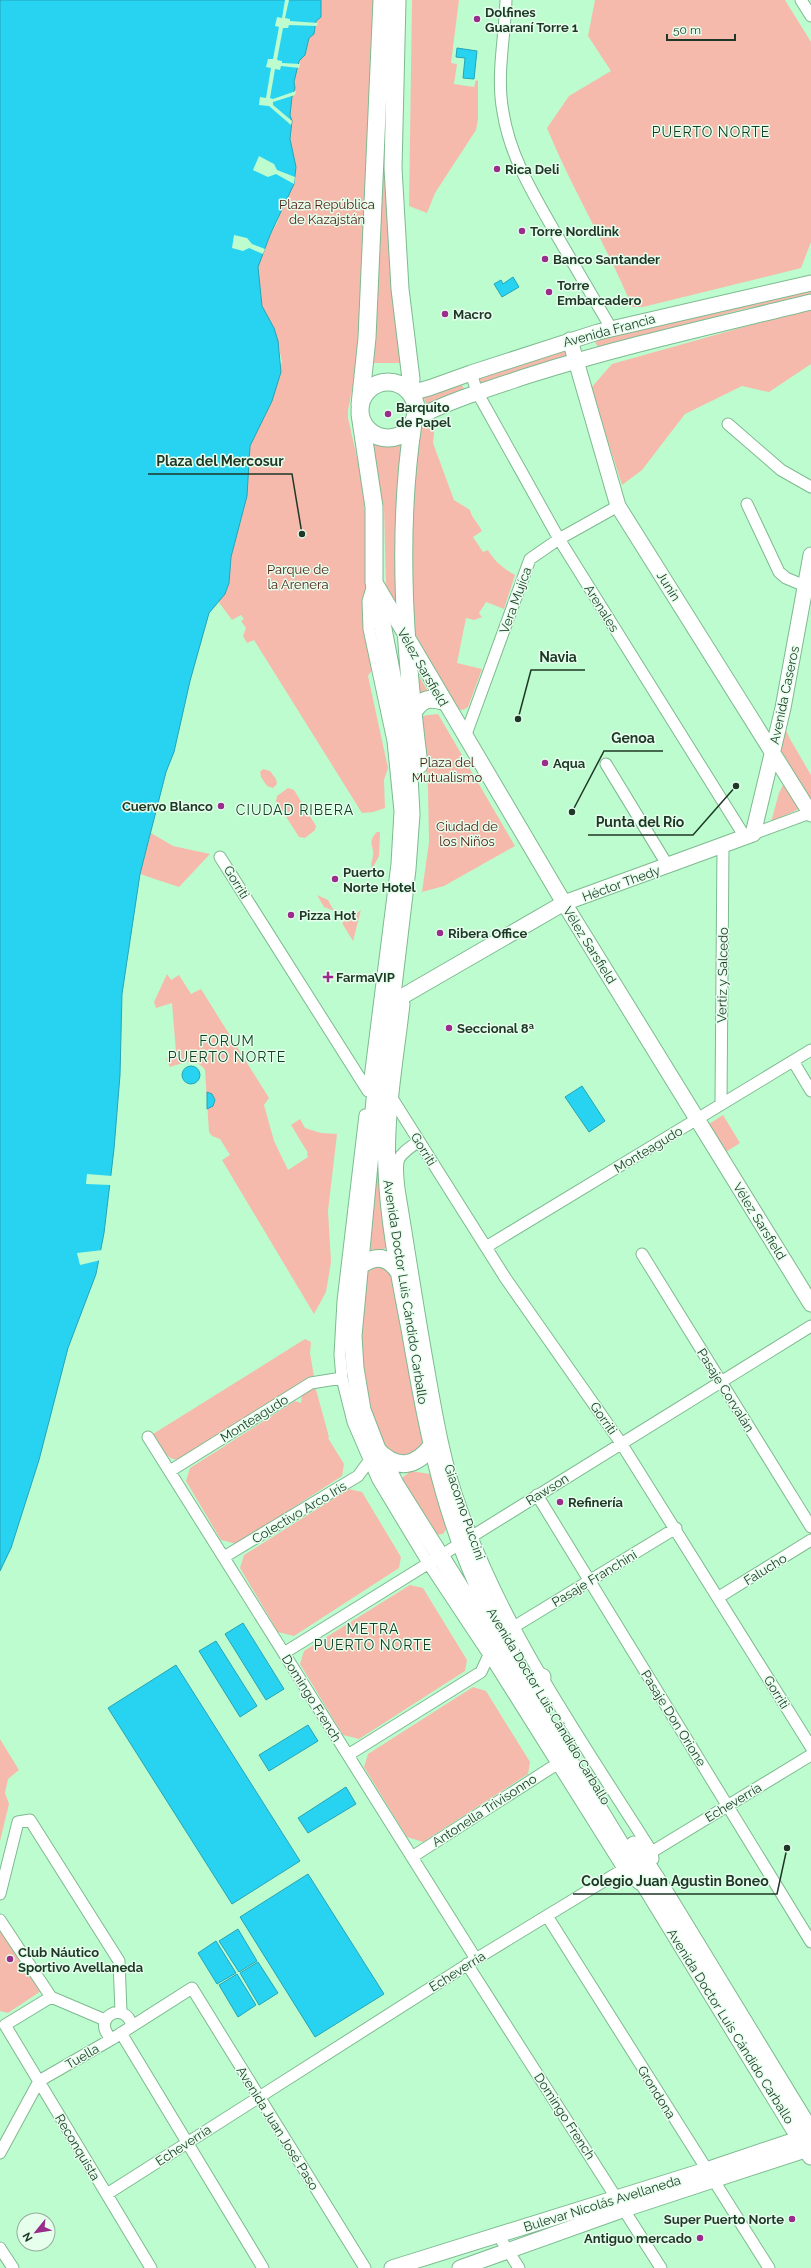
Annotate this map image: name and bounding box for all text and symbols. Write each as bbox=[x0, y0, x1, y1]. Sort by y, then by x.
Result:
place label: Dolfines Guaraní Torre 1 bbox=[485, 5, 579, 35]
marker: Dolfines Guaraní Torre 1 bbox=[472, 14, 482, 24]
scale bar bbox=[667, 16, 735, 42]
text: 50 m bbox=[673, 23, 701, 37]
district label: PUERTO NORTE bbox=[652, 124, 770, 140]
place label: Rica Deli bbox=[505, 162, 559, 177]
marker: Rica Deli bbox=[492, 164, 502, 174]
park label: Plaza República de Kazajstán bbox=[279, 197, 375, 227]
place label: Torre Nordlink bbox=[530, 224, 620, 239]
marker: Torre Nordlink bbox=[517, 226, 527, 236]
place label: Banco Santander bbox=[553, 252, 660, 267]
marker: Banco Santander bbox=[540, 254, 550, 264]
place label: Torre Embarcadero bbox=[557, 278, 641, 308]
marker: Torre Embarcadero bbox=[544, 287, 554, 297]
place label: Macro bbox=[453, 307, 492, 322]
marker: Macro bbox=[440, 309, 450, 319]
street label: Avenida Francia bbox=[561, 311, 657, 350]
place label: Barquito de Papel bbox=[396, 400, 452, 430]
marker: Barquito de Papel bbox=[383, 409, 393, 419]
callout: Plaza del Mercosur bbox=[148, 448, 292, 474]
text: Plaza del Mercosur bbox=[156, 453, 284, 469]
park label: Parque de la Arenera bbox=[267, 562, 329, 592]
street label: Vera Mujíca bbox=[497, 565, 534, 635]
street label: Junín bbox=[654, 569, 683, 604]
street label: Arenales bbox=[581, 582, 622, 635]
street label: Vélez Sarsfield bbox=[394, 625, 451, 709]
callout: Navia bbox=[531, 644, 585, 670]
street label: Avenida Caseros bbox=[767, 645, 802, 746]
text: Navia bbox=[539, 649, 577, 665]
callout: Genoa bbox=[604, 725, 663, 751]
text: Genoa bbox=[611, 730, 655, 746]
park label: Plaza del Mutualismo bbox=[412, 755, 483, 785]
place label: Aqua bbox=[553, 756, 586, 771]
marker: Aqua bbox=[540, 758, 550, 768]
place label: Cuervo Blanco bbox=[122, 799, 213, 814]
marker: Cuervo Blanco bbox=[216, 801, 226, 811]
district label: CIUDAD RIBERA bbox=[236, 802, 354, 818]
callout: Punta del Río bbox=[588, 809, 693, 835]
text: Punta del Río bbox=[596, 814, 685, 830]
park label: Ciudad de los Niños bbox=[436, 819, 498, 849]
street label: Héctor Thedy bbox=[580, 862, 662, 904]
street label: Gorriti bbox=[221, 863, 253, 902]
place label: Puerto Norte Hotel bbox=[343, 865, 417, 895]
marker: Puerto Norte Hotel bbox=[330, 874, 340, 884]
street label: Vélez Sarsfield bbox=[560, 904, 619, 987]
place label: Pizza Hot bbox=[299, 908, 356, 923]
marker: Pizza Hot bbox=[286, 910, 296, 920]
place label: Ribera Office bbox=[448, 926, 527, 941]
street label: Vertiz y Salcedo bbox=[714, 927, 731, 1023]
marker: Ribera Office bbox=[435, 928, 445, 938]
place label: FarmaVIP bbox=[336, 970, 395, 985]
marker: FarmaVIP bbox=[323, 972, 333, 982]
place label: Seccional 8ª bbox=[457, 1021, 535, 1036]
marker: Seccional 8ª bbox=[444, 1023, 454, 1033]
district label: FORUM PUERTO NORTE bbox=[168, 1033, 286, 1065]
street label: Monteagudo bbox=[611, 1123, 685, 1176]
street label: Gorriti bbox=[408, 1130, 440, 1169]
street label: Avenida Doctor Luis Cándido Carballo bbox=[380, 1179, 431, 1406]
street label: Vélez Sarsfield bbox=[730, 1180, 789, 1263]
street label: Pasaje Corvalán bbox=[694, 1346, 757, 1435]
street label: Monteagudo bbox=[218, 1392, 291, 1445]
street label: Gorriti bbox=[587, 1399, 620, 1437]
street label: Giacomo Puccini bbox=[441, 1462, 488, 1562]
street label: Rawson bbox=[523, 1471, 571, 1508]
street label: Colectivo Arco Iris bbox=[249, 1478, 349, 1547]
place label: Refinería bbox=[568, 1495, 624, 1510]
marker: Refinería bbox=[555, 1497, 565, 1507]
street label: Pasaje Franchini bbox=[549, 1547, 640, 1610]
street label: Falucho bbox=[741, 1550, 790, 1588]
street label: Avenida Doctor Luis Cándido Carballo bbox=[484, 1605, 614, 1808]
district label: METRA PUERTO NORTE bbox=[314, 1621, 432, 1653]
street label: Domingo French bbox=[279, 1652, 344, 1745]
street label: Pasaje Don Orione bbox=[638, 1668, 709, 1769]
street label: Gorriti bbox=[761, 1673, 793, 1712]
street label: Antonella Trivisonno bbox=[429, 1771, 539, 1850]
street label: Echeverría bbox=[702, 1780, 764, 1825]
callout: Colegio Juan Agustìn Boneo bbox=[573, 1868, 777, 1894]
text: Colegio Juan Agustìn Boneo bbox=[581, 1873, 769, 1889]
street label: Avenida Doctor Luis Cándido Carballo bbox=[664, 1926, 797, 2127]
place label: Club Náutico Sportivo Avellaneda bbox=[18, 1945, 144, 1975]
street label: Echeverría bbox=[426, 1948, 488, 1995]
marker: Club Náutico Sportivo Avellaneda bbox=[5, 1954, 15, 1964]
street label: Tuella bbox=[63, 2041, 102, 2072]
street label: Grondona bbox=[634, 2063, 679, 2121]
street label: Avenida Juan José Paso bbox=[233, 2064, 322, 2193]
street label: Domingo French bbox=[531, 2070, 598, 2162]
street label: Reconquista bbox=[52, 2111, 103, 2183]
street label: Echeverría bbox=[153, 2122, 214, 2169]
street label: Bulevar Nicolás Avellaneda bbox=[522, 2172, 683, 2235]
north arrow bbox=[16, 2212, 56, 2252]
place label: Super Puerto Norte bbox=[664, 2212, 784, 2227]
marker: Super Puerto Norte bbox=[787, 2214, 797, 2224]
text: N bbox=[20, 2230, 36, 2244]
place label: Antiguo mercado bbox=[584, 2231, 692, 2246]
marker: Antiguo mercado bbox=[695, 2233, 705, 2243]

